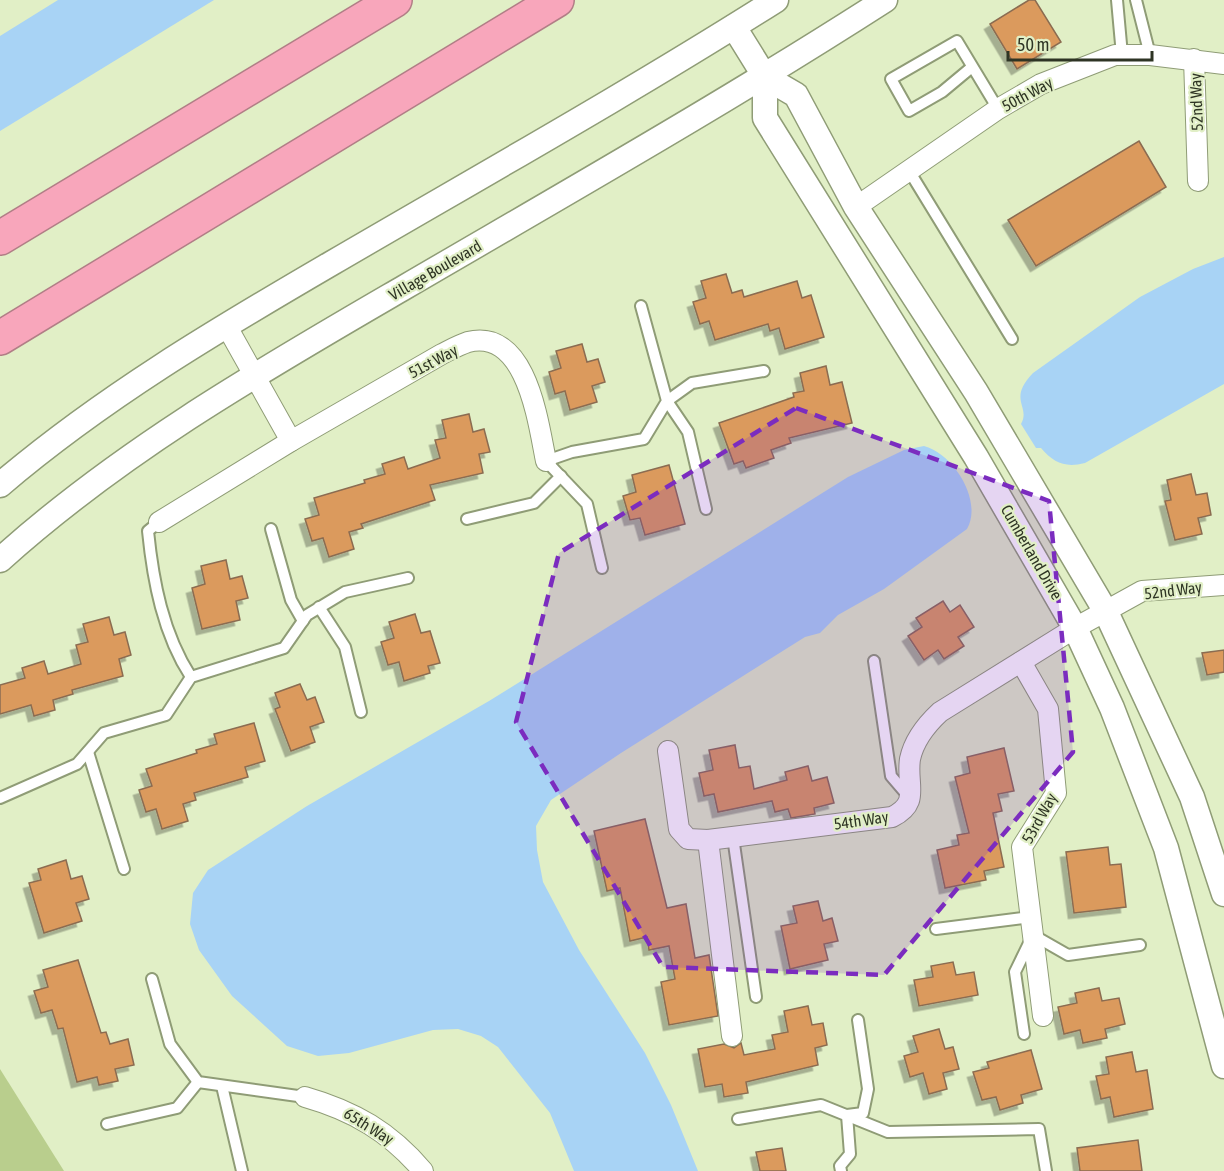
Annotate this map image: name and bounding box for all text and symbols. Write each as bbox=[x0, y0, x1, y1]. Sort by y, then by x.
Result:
scale bar bbox=[1008, 24, 1152, 62]
text: 50 m bbox=[1017, 34, 1049, 55]
street label: 52nd Way bbox=[1186, 72, 1207, 131]
street label: 50th Way bbox=[999, 73, 1056, 116]
street label: Village Boulevard bbox=[386, 236, 485, 305]
street label: 51st Way bbox=[406, 341, 461, 382]
street label: Cumberland Drive bbox=[998, 501, 1066, 603]
street label: 52nd Way bbox=[1143, 578, 1203, 603]
street label: 53rd Way bbox=[1018, 789, 1061, 847]
street label: 54th Way bbox=[833, 807, 890, 834]
street label: 65th Way bbox=[340, 1104, 397, 1149]

